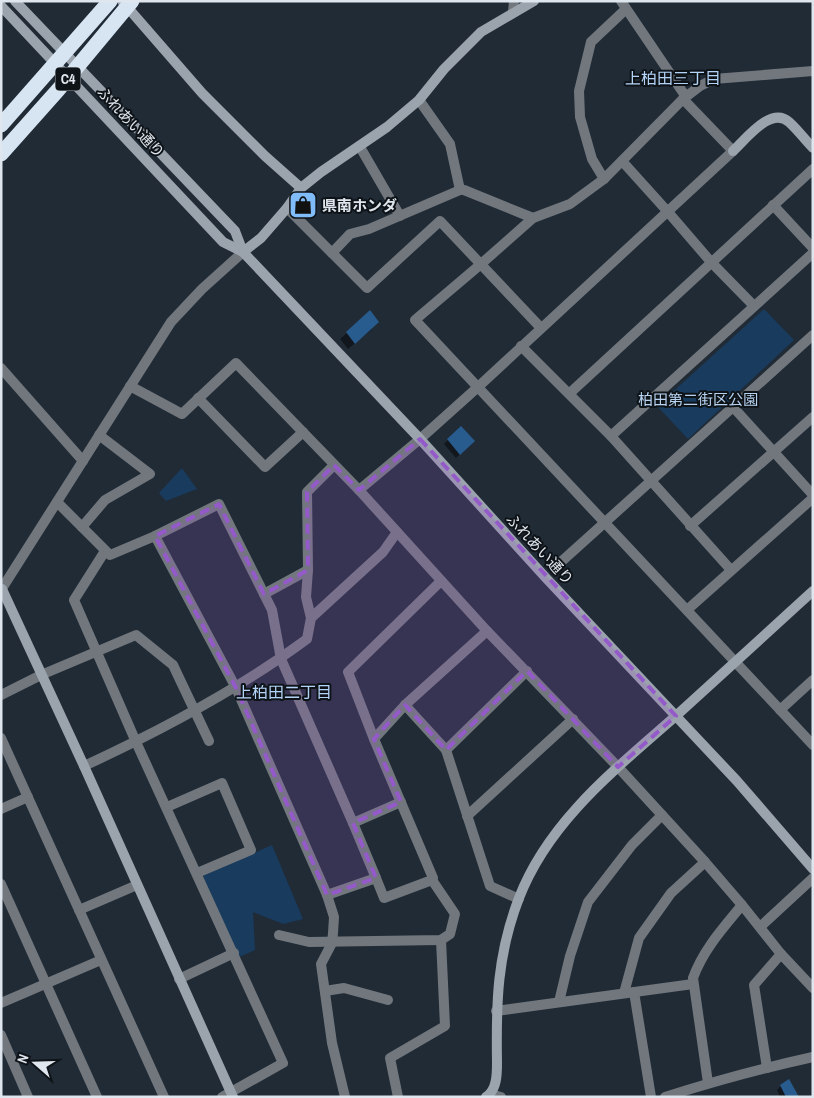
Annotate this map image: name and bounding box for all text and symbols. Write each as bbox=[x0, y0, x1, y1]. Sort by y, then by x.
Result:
district label: 上柏田三丁目 bbox=[625, 67, 721, 89]
road number: C4 bbox=[56, 68, 80, 90]
street label: ふれあい通り bbox=[93, 82, 169, 162]
shop icon: 県南ホンダ bbox=[288, 190, 318, 220]
place label: 県南ホンダ bbox=[322, 195, 397, 216]
park label: 柏田第二街区公園 bbox=[638, 389, 758, 410]
street label: ふれあい通り bbox=[502, 509, 578, 589]
district label: 上柏田二丁目 bbox=[236, 681, 332, 703]
north arrow bbox=[10, 1038, 60, 1088]
text: N bbox=[13, 1052, 33, 1066]

